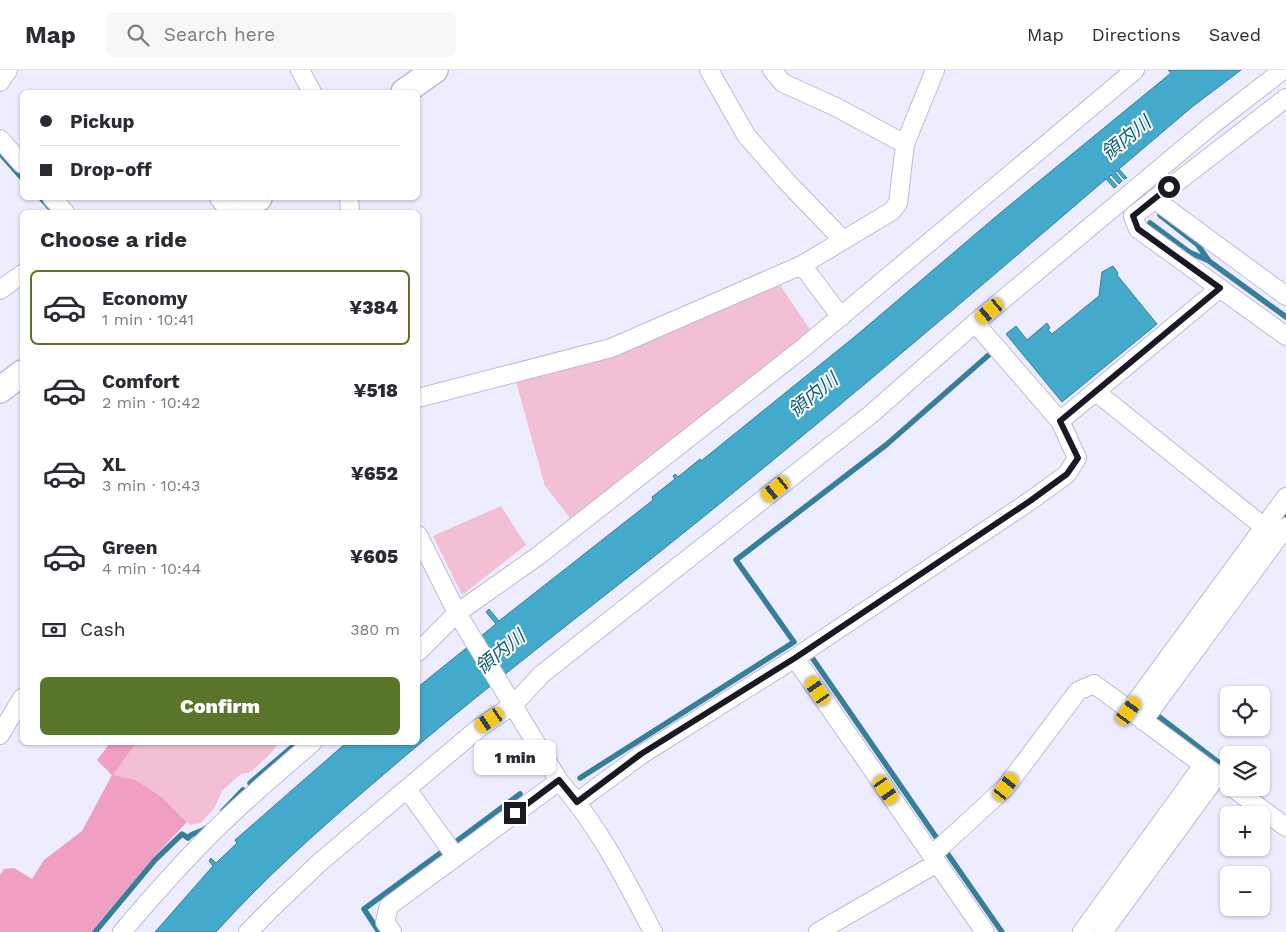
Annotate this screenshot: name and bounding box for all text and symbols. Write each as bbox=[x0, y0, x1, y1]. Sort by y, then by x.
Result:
search box bbox=[106, 12, 456, 57]
text: Map bbox=[25, 21, 76, 49]
icon: search bbox=[124, 21, 152, 49]
text: Search here bbox=[164, 23, 275, 46]
text: Map bbox=[1027, 24, 1064, 45]
text: Directions bbox=[1092, 24, 1181, 45]
text: Saved bbox=[1209, 24, 1261, 45]
text: Pickup bbox=[70, 110, 134, 133]
water label: 領内川 bbox=[1097, 110, 1157, 165]
text: Drop-off bbox=[70, 158, 152, 181]
route start bbox=[1158, 176, 1180, 198]
text: Choose a ride bbox=[40, 227, 187, 252]
icon: car bbox=[42, 285, 87, 330]
text: Economy bbox=[102, 287, 187, 310]
text: ¥384 bbox=[349, 296, 398, 319]
car bbox=[973, 296, 1006, 326]
text: 1 min · 10:41 bbox=[102, 310, 194, 329]
water label: 領内川 bbox=[784, 367, 844, 422]
icon: car bbox=[42, 368, 87, 413]
text: Comfort bbox=[102, 370, 180, 393]
text: ¥518 bbox=[353, 379, 398, 402]
text: 2 min · 10:42 bbox=[102, 393, 200, 412]
icon: car bbox=[42, 451, 87, 496]
text: XL bbox=[102, 453, 126, 476]
text: ¥652 bbox=[351, 462, 398, 485]
car bbox=[759, 474, 792, 504]
text: 3 min · 10:43 bbox=[102, 476, 200, 495]
icon: car bbox=[42, 534, 87, 579]
text: Green bbox=[102, 536, 158, 559]
text: ¥605 bbox=[350, 545, 398, 568]
text: 4 min · 10:44 bbox=[102, 559, 201, 578]
icon: cash bbox=[40, 616, 68, 644]
text: Cash bbox=[80, 618, 126, 641]
text: 380 m bbox=[350, 620, 400, 639]
water label: 領内川 bbox=[471, 624, 531, 679]
car bbox=[803, 674, 832, 708]
button: Confirm bbox=[40, 677, 400, 735]
map controls bbox=[1220, 686, 1270, 916]
button: locate bbox=[1220, 686, 1270, 736]
car bbox=[1114, 694, 1143, 728]
car bbox=[473, 705, 506, 735]
callout: 1 min bbox=[474, 740, 556, 776]
button: layers bbox=[1220, 746, 1270, 796]
text: 1 min bbox=[494, 748, 536, 767]
car bbox=[990, 771, 1021, 803]
car bbox=[871, 773, 900, 807]
route end bbox=[504, 802, 526, 824]
button: + bbox=[1220, 806, 1270, 856]
button: − bbox=[1220, 866, 1270, 916]

